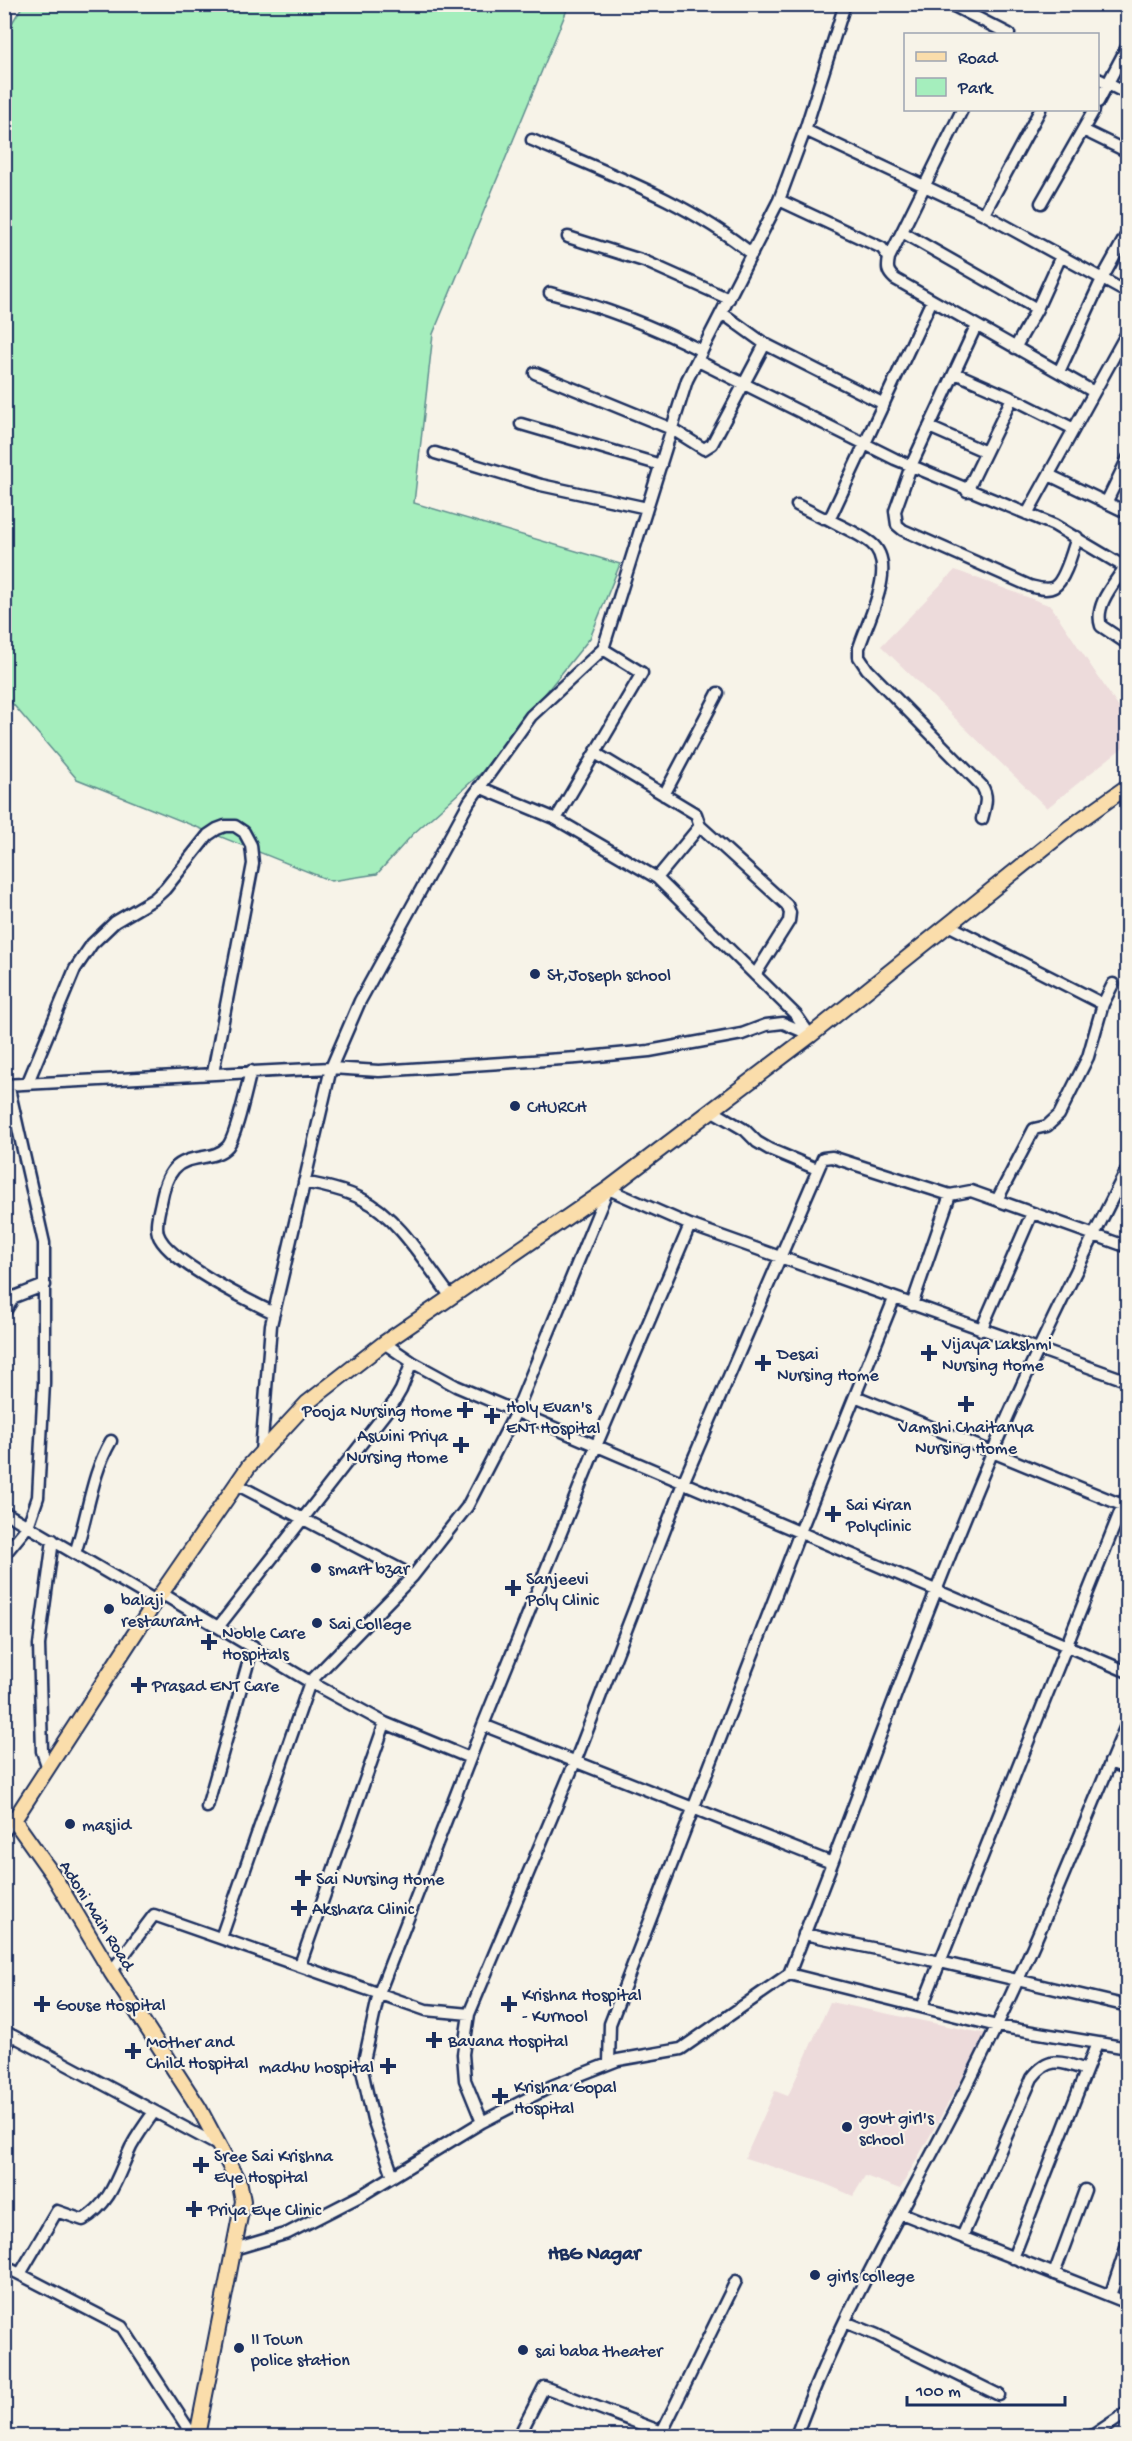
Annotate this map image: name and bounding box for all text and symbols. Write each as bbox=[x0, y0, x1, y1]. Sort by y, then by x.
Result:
legend bbox=[904, 33, 1099, 111]
text: Road bbox=[958, 49, 999, 70]
text: Park bbox=[957, 79, 994, 100]
place label: St,Joseph school bbox=[547, 966, 671, 987]
marker: St,Joseph school bbox=[528, 967, 542, 981]
place label: CHURCH bbox=[527, 1098, 588, 1119]
marker: CHURCH bbox=[508, 1099, 522, 1113]
place label: Vijaya Lakshmi Nursing Home bbox=[941, 1335, 1052, 1377]
marker: Vijaya Lakshmi Nursing Home bbox=[920, 1344, 938, 1362]
place label: Desai Nursing Home bbox=[776, 1345, 880, 1387]
marker: Desai Nursing Home bbox=[754, 1354, 772, 1372]
marker: Vamshi Chaitanya Nursing Home bbox=[957, 1395, 975, 1413]
place label: Holy Evan's ENT Hospital bbox=[506, 1398, 601, 1440]
marker: Pooja Nursing Home bbox=[456, 1401, 474, 1419]
place label: Pooja Nursing Home bbox=[301, 1402, 453, 1423]
marker: Holy Evan's ENT Hospital bbox=[483, 1407, 501, 1425]
place label: Vamshi Chaitanya Nursing Home bbox=[897, 1418, 1035, 1460]
place label: Aswini Priya Nursing Home bbox=[346, 1427, 449, 1469]
marker: Aswini Priya Nursing Home bbox=[452, 1436, 470, 1454]
place label: Sai Kiran Polyclinic bbox=[845, 1496, 912, 1538]
marker: Sai Kiran Polyclinic bbox=[824, 1505, 842, 1523]
place label: smart bzar bbox=[328, 1560, 411, 1581]
marker: smart bzar bbox=[309, 1561, 323, 1575]
place label: Sanjeevi Poly Clinic bbox=[525, 1570, 599, 1612]
marker: Sanjeevi Poly Clinic bbox=[504, 1579, 522, 1597]
place label: balaji restaurant bbox=[121, 1591, 203, 1633]
marker: balaji restaurant bbox=[102, 1602, 116, 1616]
place label: Sai College bbox=[329, 1615, 412, 1636]
marker: Sai College bbox=[310, 1616, 324, 1630]
place label: Noble Care Hospitals bbox=[222, 1624, 306, 1666]
marker: Noble Care Hospitals bbox=[200, 1633, 218, 1651]
marker: Prasad ENT Care bbox=[130, 1676, 148, 1694]
place label: Prasad ENT Care bbox=[151, 1677, 280, 1698]
place label: masjid bbox=[82, 1816, 133, 1837]
marker: masjid bbox=[63, 1817, 77, 1831]
street label: Adoni Main Road bbox=[54, 1857, 139, 1976]
marker: Sai Nursing Home bbox=[294, 1869, 312, 1887]
place label: Sai Nursing Home bbox=[316, 1870, 445, 1891]
marker: Akshara Clinic bbox=[290, 1899, 308, 1917]
place label: Akshara Clinic bbox=[312, 1900, 415, 1921]
place label: Krishna Hospital - Kurnool bbox=[522, 1986, 642, 2028]
marker: Gouse Hospital bbox=[33, 1995, 51, 2013]
marker: Krishna Hospital - Kurnool bbox=[500, 1995, 518, 2013]
place label: Gouse Hospital bbox=[56, 1996, 166, 2017]
marker: Bavana Hospital bbox=[425, 2031, 443, 2049]
place label: Bavana Hospital bbox=[447, 2032, 568, 2053]
place label: Mother and Child Hospital bbox=[146, 2033, 248, 2075]
marker: Mother and Child Hospital bbox=[124, 2042, 142, 2060]
marker: madhu hospital bbox=[379, 2057, 397, 2075]
place label: madhu hospital bbox=[259, 2058, 374, 2079]
place label: Krishna Gopal Hospital bbox=[514, 2078, 617, 2120]
marker: Krishna Gopal Hospital bbox=[491, 2087, 509, 2105]
place label: govt girl's school bbox=[859, 2109, 935, 2151]
marker: govt girl's school bbox=[840, 2120, 854, 2134]
place label: Sree Sai Krishna Eye Hospital bbox=[214, 2147, 334, 2189]
marker: Sree Sai Krishna Eye Hospital bbox=[192, 2156, 210, 2174]
marker: Priya Eye Clinic bbox=[185, 2200, 203, 2218]
place label: Priya Eye Clinic bbox=[207, 2201, 322, 2222]
district label: HBG Nagar bbox=[548, 2244, 642, 2267]
place label: girls college bbox=[827, 2267, 915, 2288]
marker: girls college bbox=[808, 2268, 822, 2282]
place label: II Town police station bbox=[250, 2330, 350, 2372]
marker: II Town police station bbox=[232, 2341, 246, 2355]
place label: sai baba theater bbox=[535, 2342, 664, 2363]
marker: sai baba theater bbox=[516, 2343, 530, 2357]
scale bar bbox=[907, 2369, 1064, 2407]
text: 100 m bbox=[915, 2382, 961, 2403]

